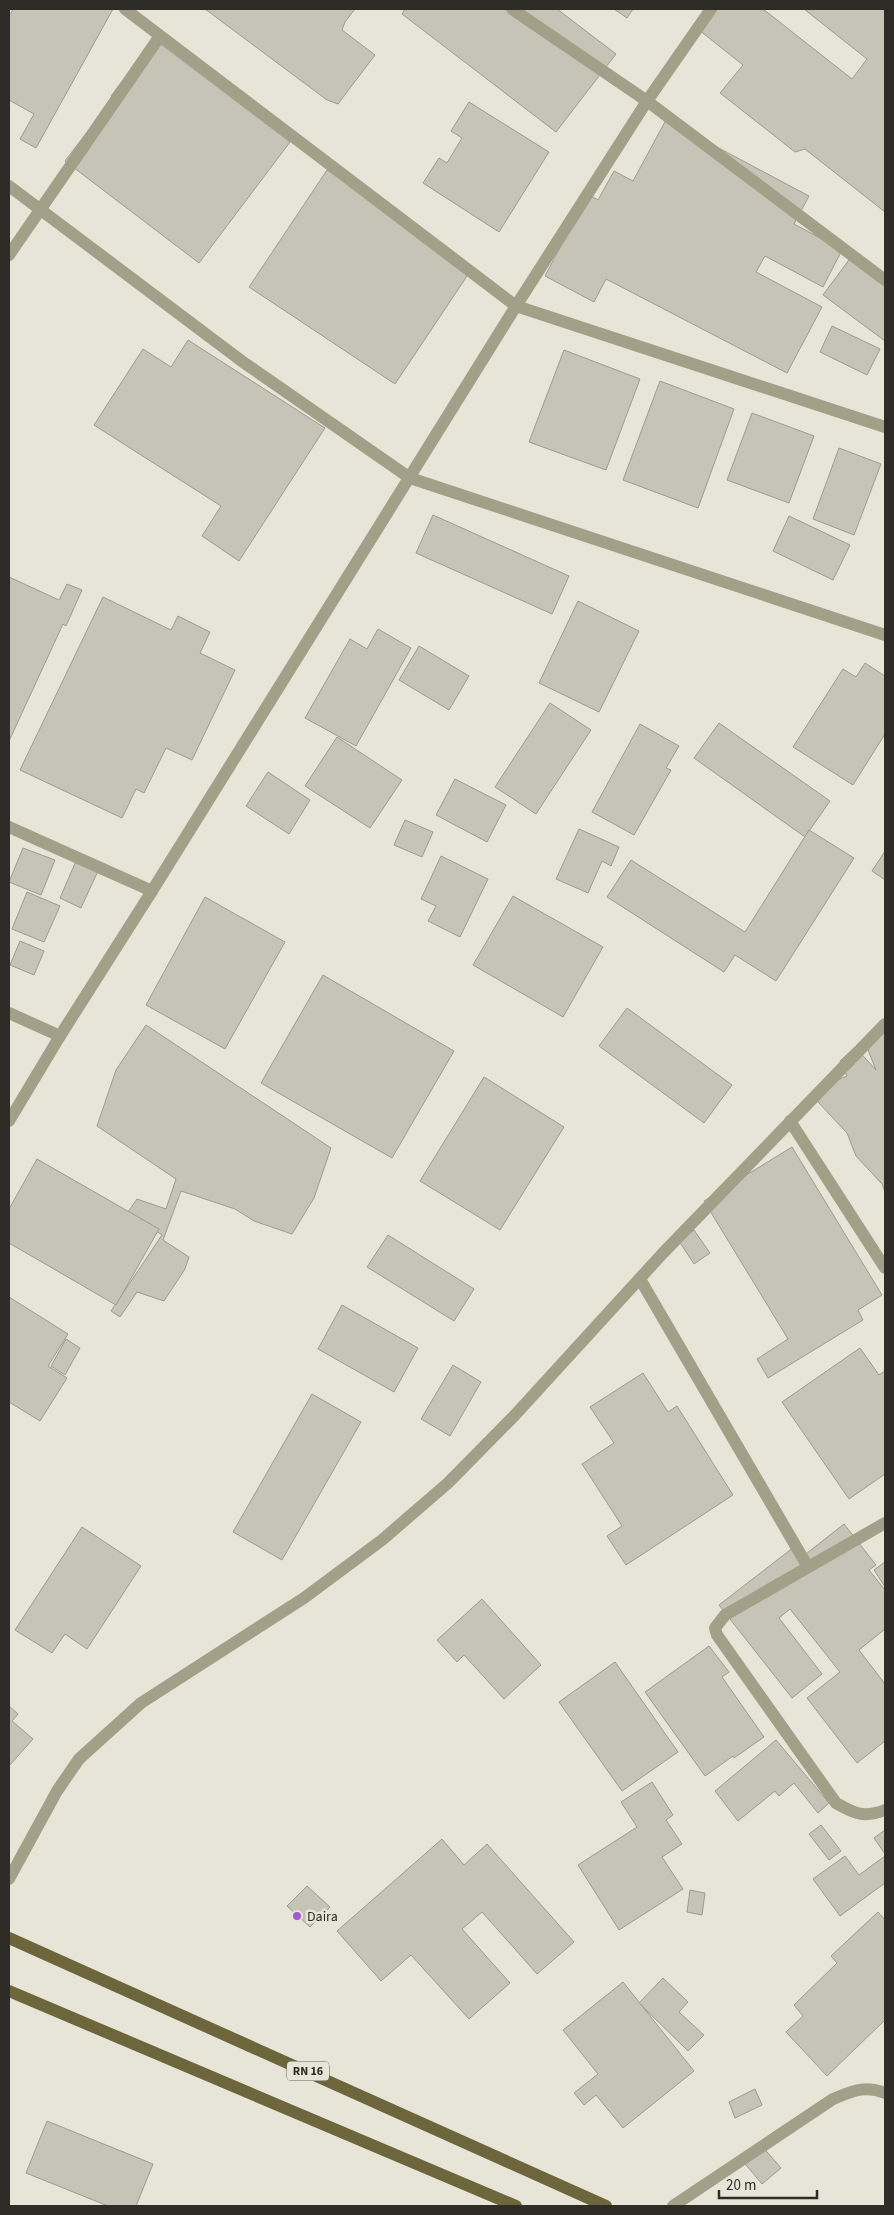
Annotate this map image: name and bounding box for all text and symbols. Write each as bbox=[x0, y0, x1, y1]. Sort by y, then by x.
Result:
place label: Daira bbox=[307, 1907, 338, 1927]
marker: Daira bbox=[291, 1910, 303, 1922]
road number: RN 16 bbox=[287, 2062, 329, 2080]
scale bar bbox=[719, 2168, 816, 2200]
text: 20 m bbox=[726, 2175, 756, 2196]

